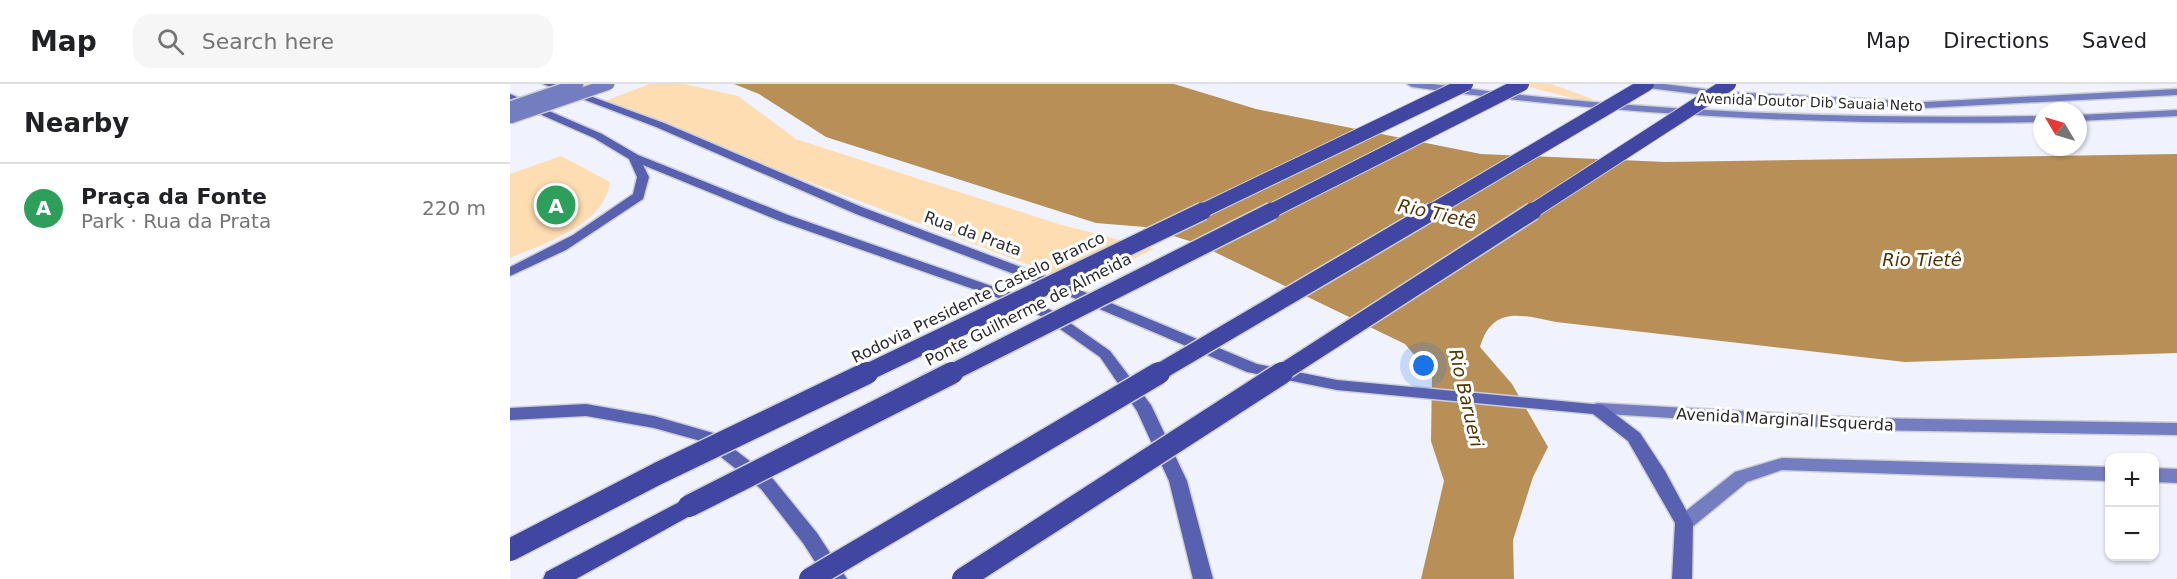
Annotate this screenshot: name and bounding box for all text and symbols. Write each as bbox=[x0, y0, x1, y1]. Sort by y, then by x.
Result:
search box bbox=[133, 14, 553, 68]
text: Map bbox=[30, 25, 97, 58]
icon: search bbox=[154, 25, 187, 58]
text: Search here bbox=[202, 29, 334, 54]
text: Map bbox=[1866, 29, 1910, 53]
text: Directions bbox=[1943, 29, 2049, 53]
text: Saved bbox=[2082, 29, 2147, 53]
street label: Avenida Doutor Dib Sauaia Neto bbox=[1697, 90, 1923, 114]
north arrow bbox=[2033, 102, 2087, 156]
text: Nearby bbox=[24, 108, 129, 138]
pin: A bbox=[536, 182, 576, 228]
text: Praça da Fonte bbox=[81, 184, 267, 209]
water label: Rio Tietê bbox=[1396, 194, 1478, 233]
text: A bbox=[36, 196, 51, 220]
text: 220 m bbox=[422, 196, 486, 220]
street label: Rua da Prata bbox=[922, 207, 1024, 260]
text: Park · Rua da Prata bbox=[81, 209, 271, 233]
street label: Rodovia Presidente Castelo Branco bbox=[849, 228, 1108, 367]
street label: Ponte Guilherme de Almeida bbox=[922, 249, 1134, 370]
water label: Rio Tietê bbox=[1882, 249, 1962, 270]
water label: Rio Barueri bbox=[1445, 347, 1488, 449]
your location bbox=[1409, 351, 1438, 380]
street label: Avenida Marginal Esquerda bbox=[1676, 404, 1894, 435]
map controls bbox=[2105, 453, 2159, 561]
button: + bbox=[2105, 453, 2159, 507]
button: − bbox=[2105, 507, 2159, 561]

